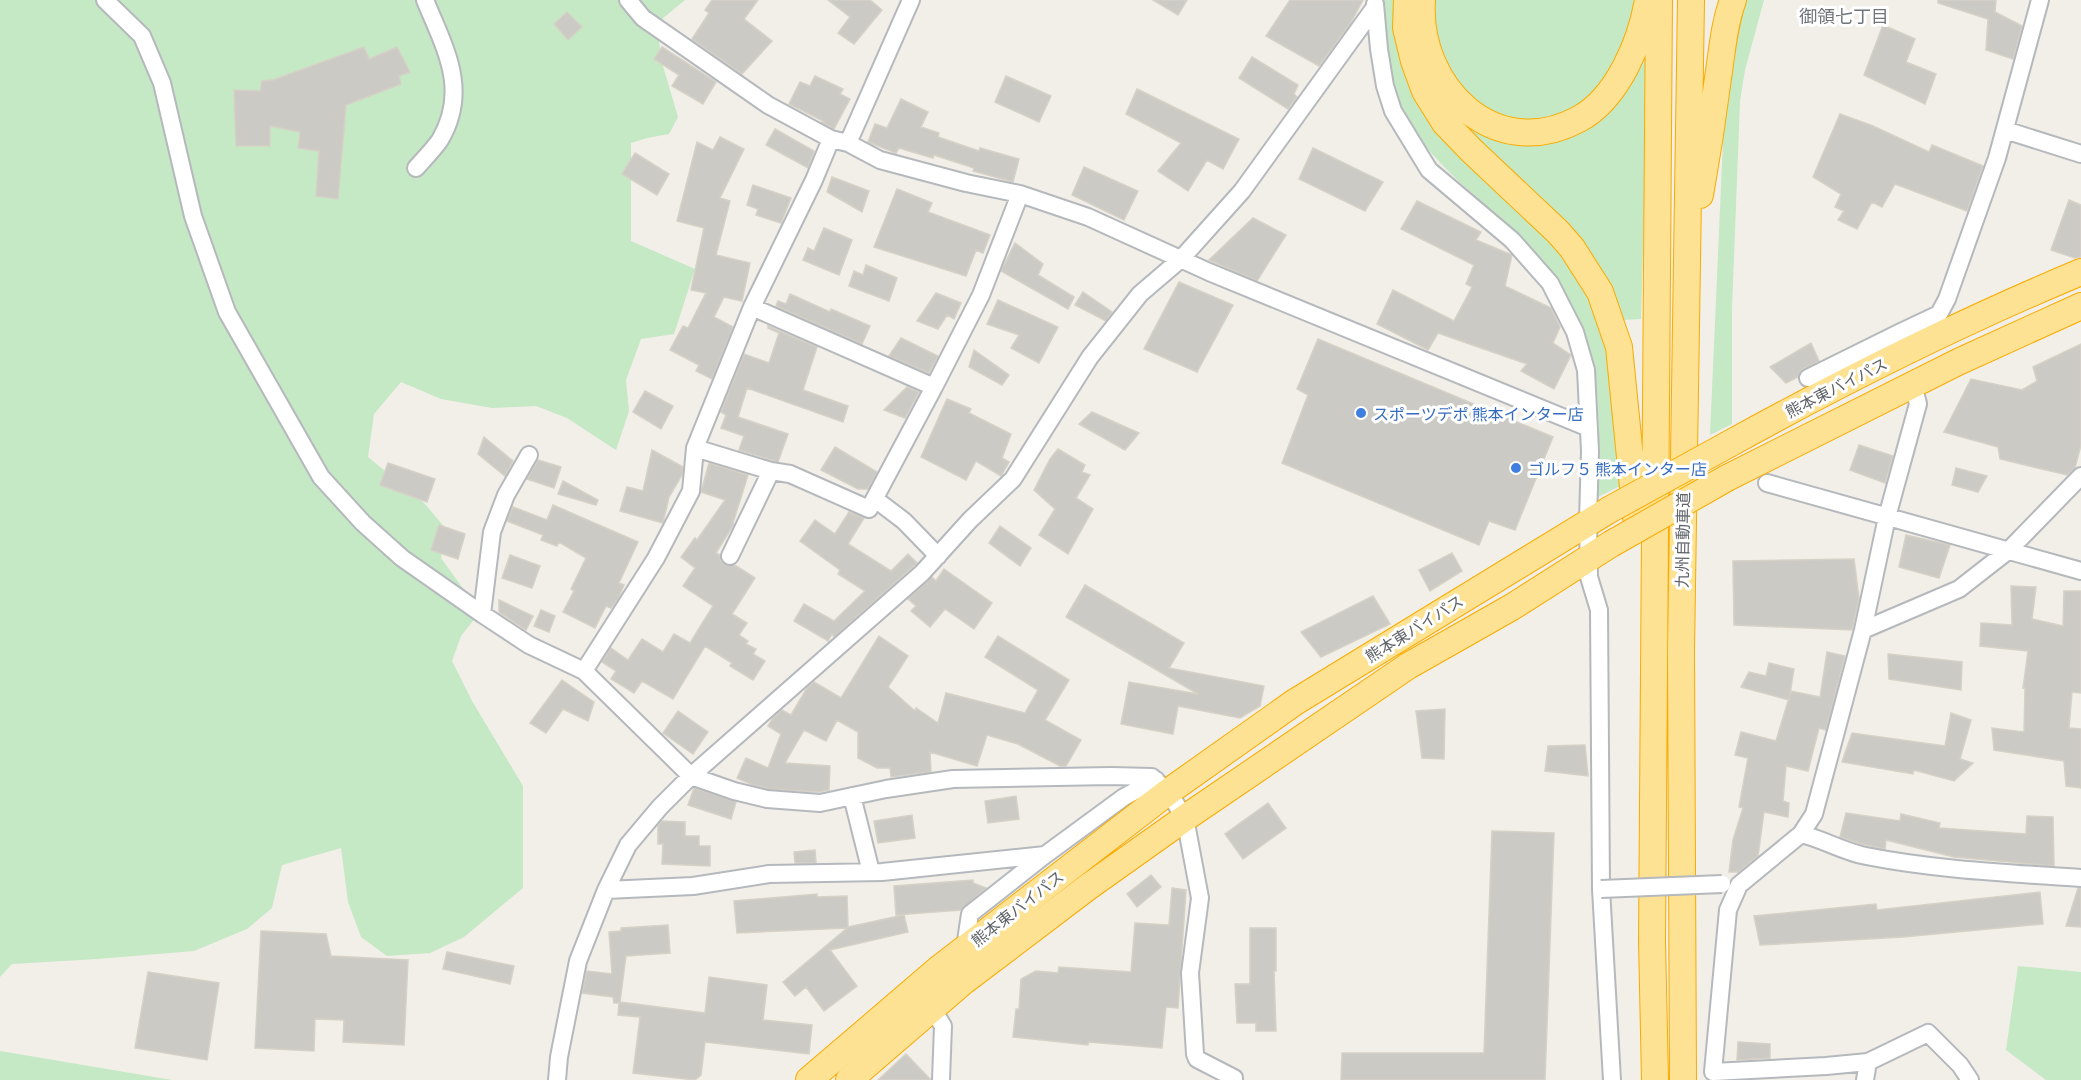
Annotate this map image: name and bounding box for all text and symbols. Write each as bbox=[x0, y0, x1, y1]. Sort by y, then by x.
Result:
district label: 御領七丁目 bbox=[1799, 5, 1889, 27]
street label: 熊本東バイパス bbox=[1782, 353, 1890, 421]
place label: スポーツデポ 熊本インター店 bbox=[1373, 404, 1584, 423]
marker: スポーツデポ 熊本インター店 bbox=[1354, 406, 1368, 420]
place label: ゴルフ５ 熊本インター店 bbox=[1528, 459, 1707, 478]
marker: ゴルフ５ 熊本インター店 bbox=[1509, 461, 1523, 475]
street label: 九州自動車道 bbox=[1672, 492, 1692, 588]
street label: 熊本東バイパス bbox=[1362, 590, 1466, 666]
street label: 熊本東バイパス bbox=[967, 866, 1067, 950]

